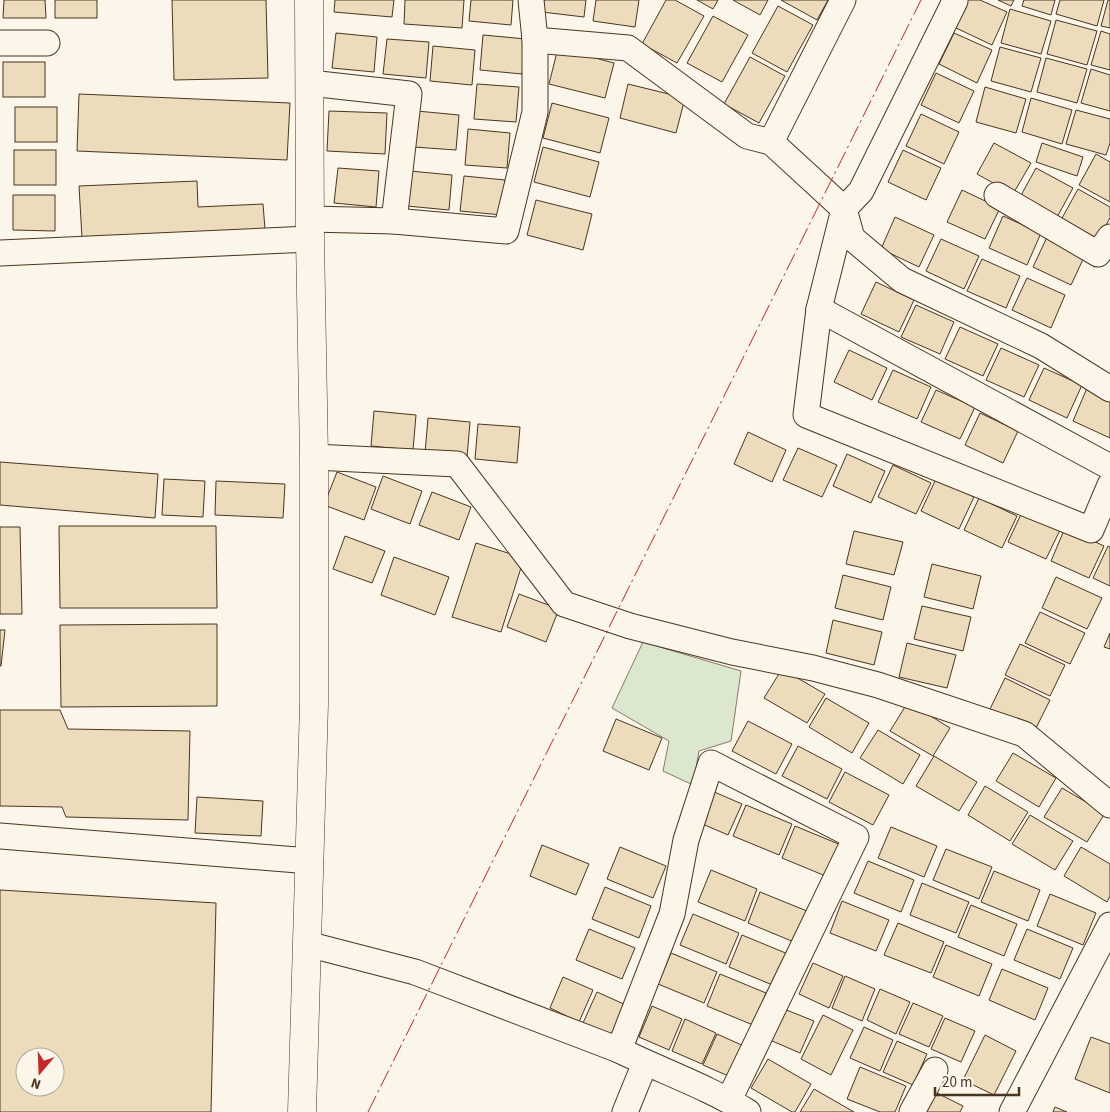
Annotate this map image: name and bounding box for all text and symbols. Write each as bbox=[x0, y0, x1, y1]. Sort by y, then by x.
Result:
north arrow bbox=[15, 1047, 65, 1097]
scale bar bbox=[935, 1064, 1019, 1096]
text: N bbox=[28, 1072, 44, 1094]
text: 20 m bbox=[942, 1072, 972, 1093]

